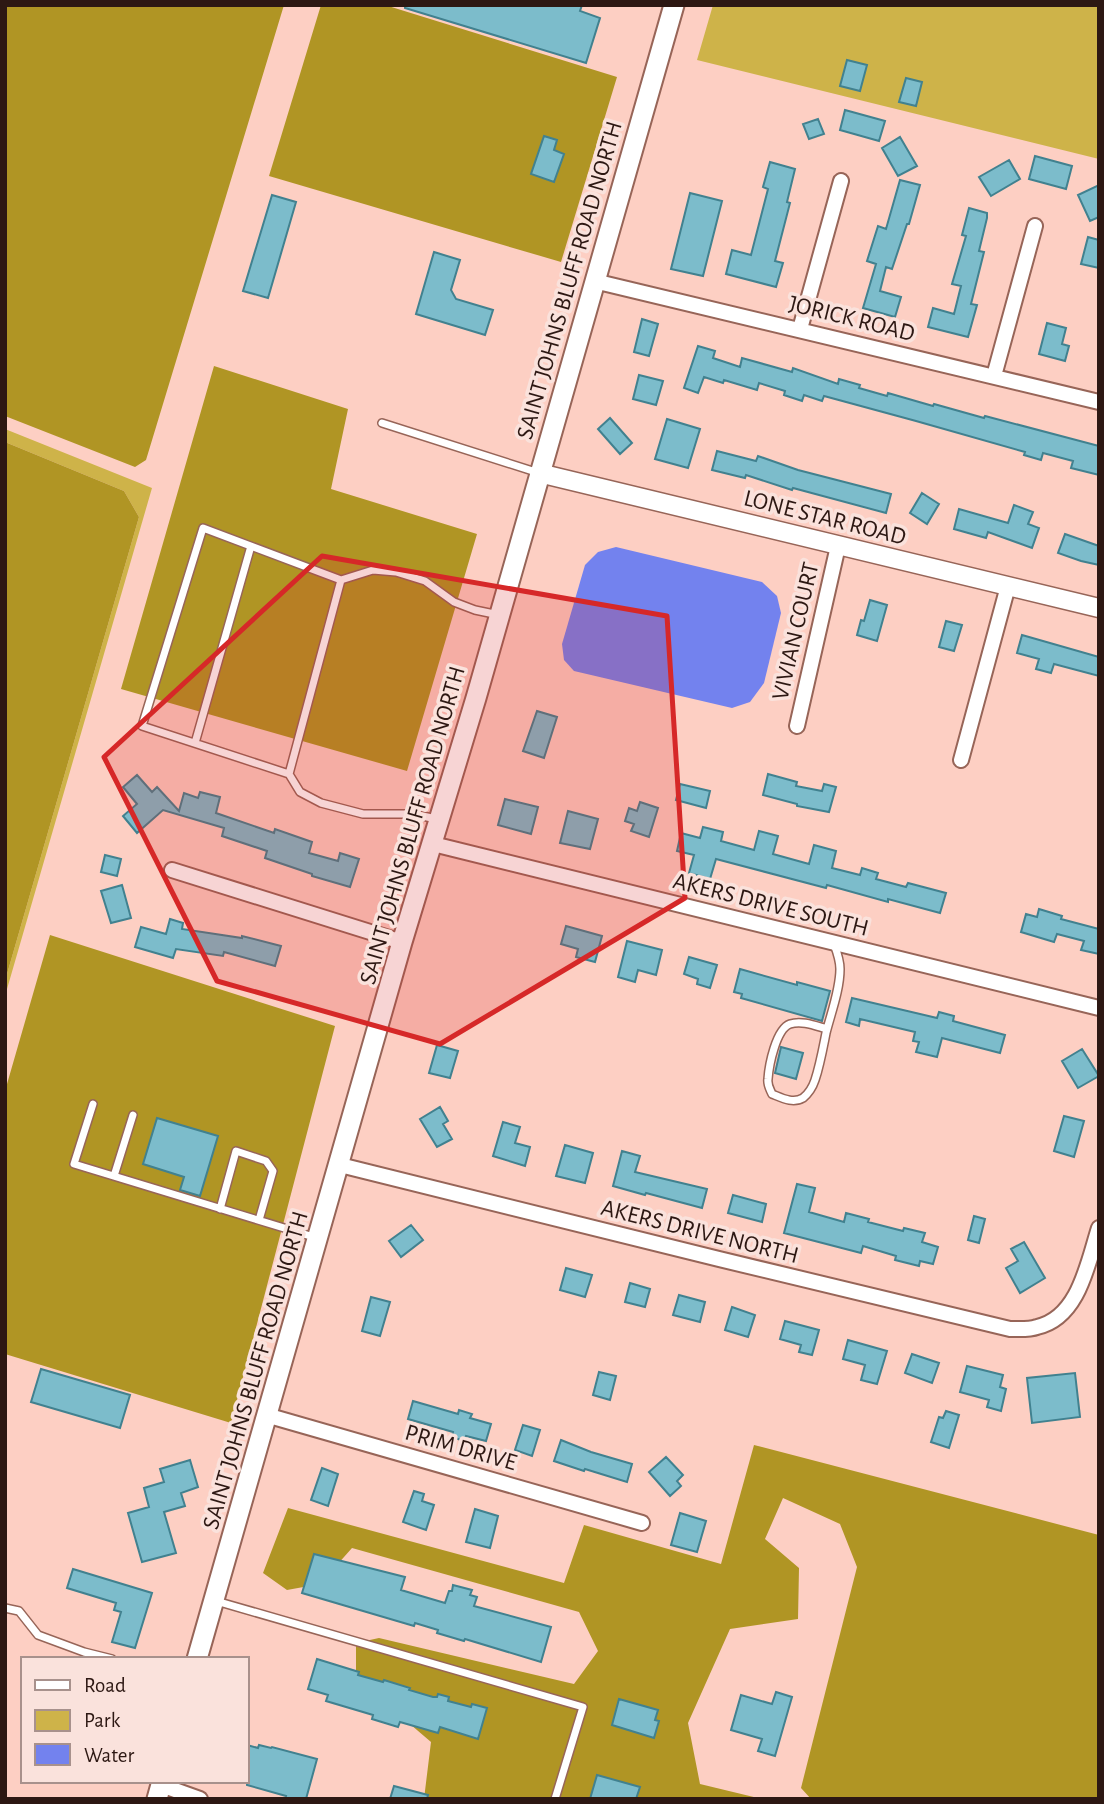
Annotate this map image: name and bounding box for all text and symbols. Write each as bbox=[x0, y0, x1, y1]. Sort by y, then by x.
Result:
street label: SAINT JOHNS BLUFF ROAD NORTH bbox=[513, 119, 627, 442]
street label: JORICK ROAD bbox=[786, 292, 917, 346]
street label: LONE STAR ROAD bbox=[741, 486, 908, 550]
street label: VIVIAN COURT bbox=[768, 560, 824, 702]
street label: SAINT JOHNS BLUFF ROAD NORTH bbox=[356, 664, 470, 987]
street label: AKERS DRIVE SOUTH bbox=[670, 869, 871, 941]
street label: AKERS DRIVE NORTH bbox=[598, 1196, 801, 1268]
street label: SAINT JOHNS BLUFF ROAD NORTH bbox=[199, 1209, 313, 1532]
street label: PRIM DRIVE bbox=[402, 1421, 520, 1475]
legend bbox=[21, 1657, 248, 1783]
text: Road bbox=[84, 1675, 126, 1696]
text: Park bbox=[84, 1710, 121, 1731]
text: Water bbox=[84, 1745, 134, 1766]

